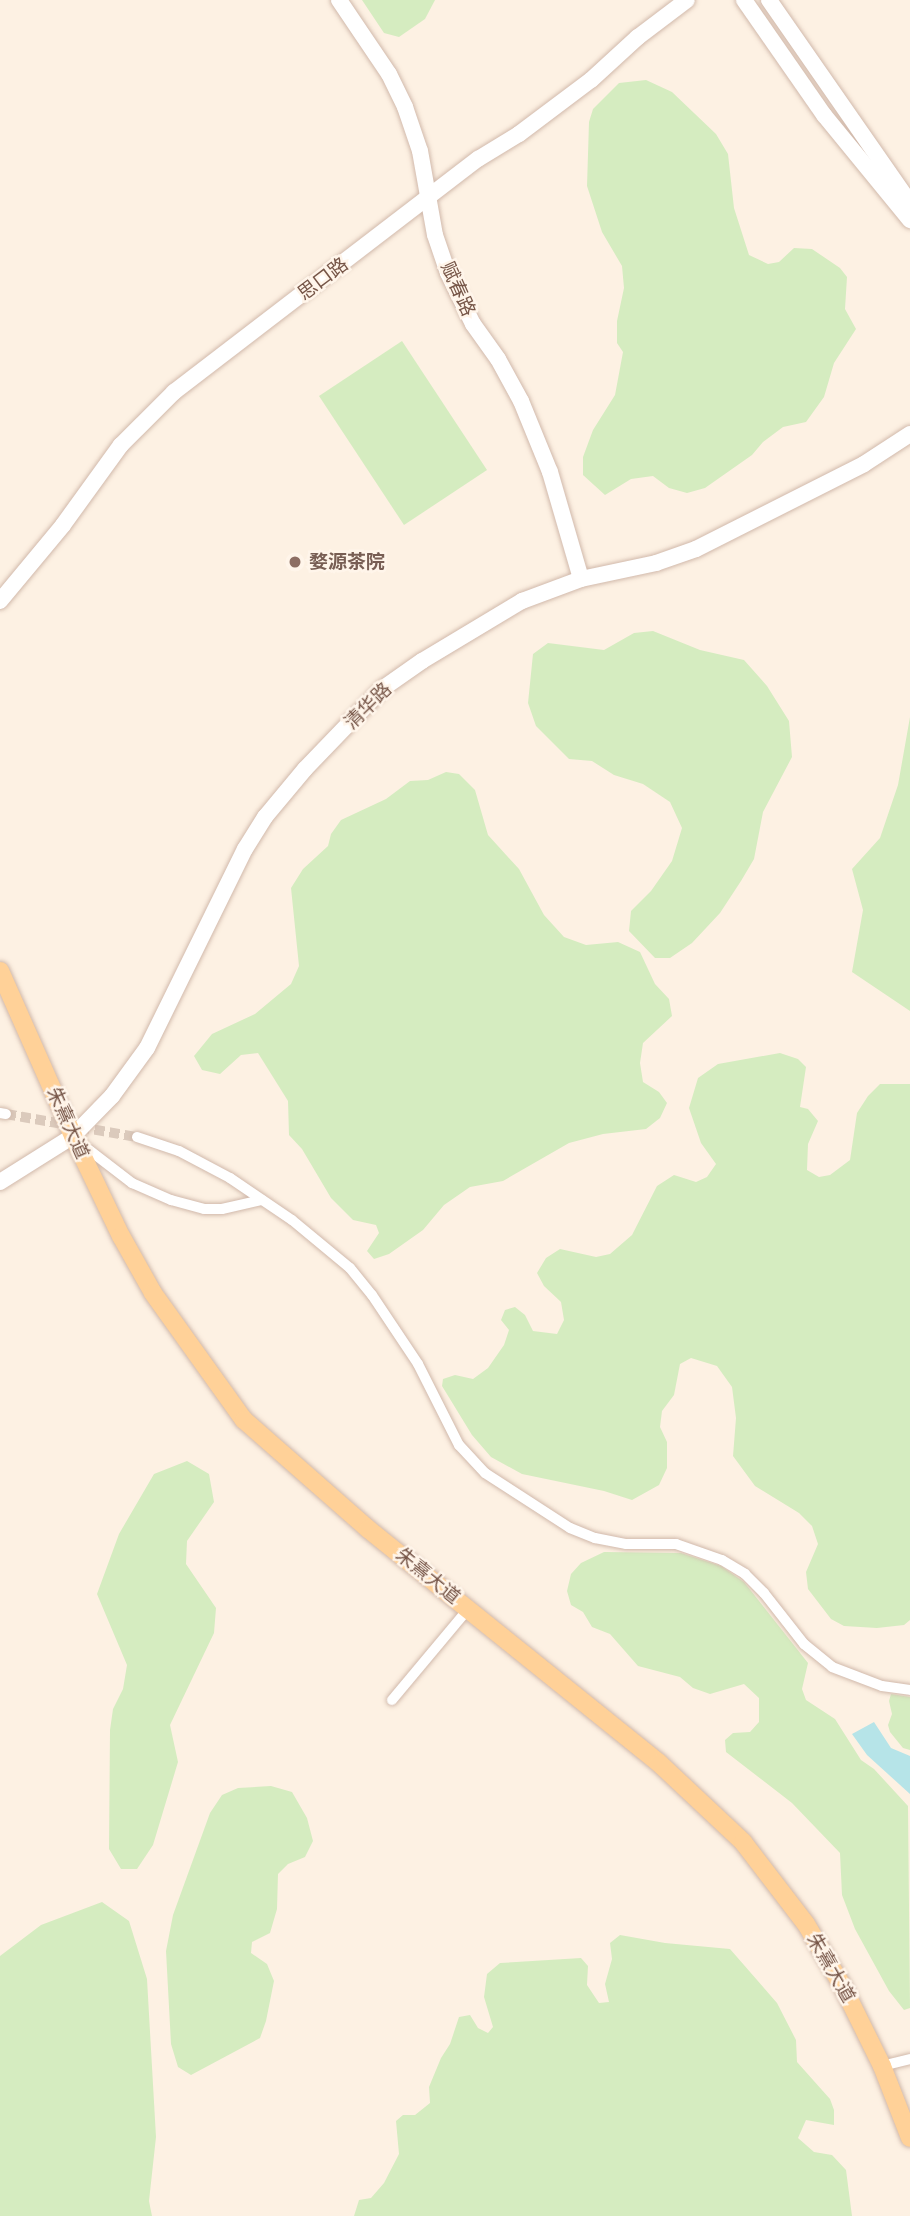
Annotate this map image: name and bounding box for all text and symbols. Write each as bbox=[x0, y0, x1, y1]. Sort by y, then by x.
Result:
street label: 思口路 bbox=[293, 253, 353, 305]
street label: 赋春路 bbox=[436, 258, 480, 320]
place label: 婺源茶院 bbox=[309, 551, 385, 573]
marker: 婺源茶院 bbox=[287, 554, 303, 570]
street label: 清华路 bbox=[340, 678, 396, 734]
street label: 朱熹大道 bbox=[42, 1084, 94, 1162]
street label: 朱熹大道 bbox=[391, 1543, 465, 1609]
street label: 朱熹大道 bbox=[802, 1929, 860, 2007]

